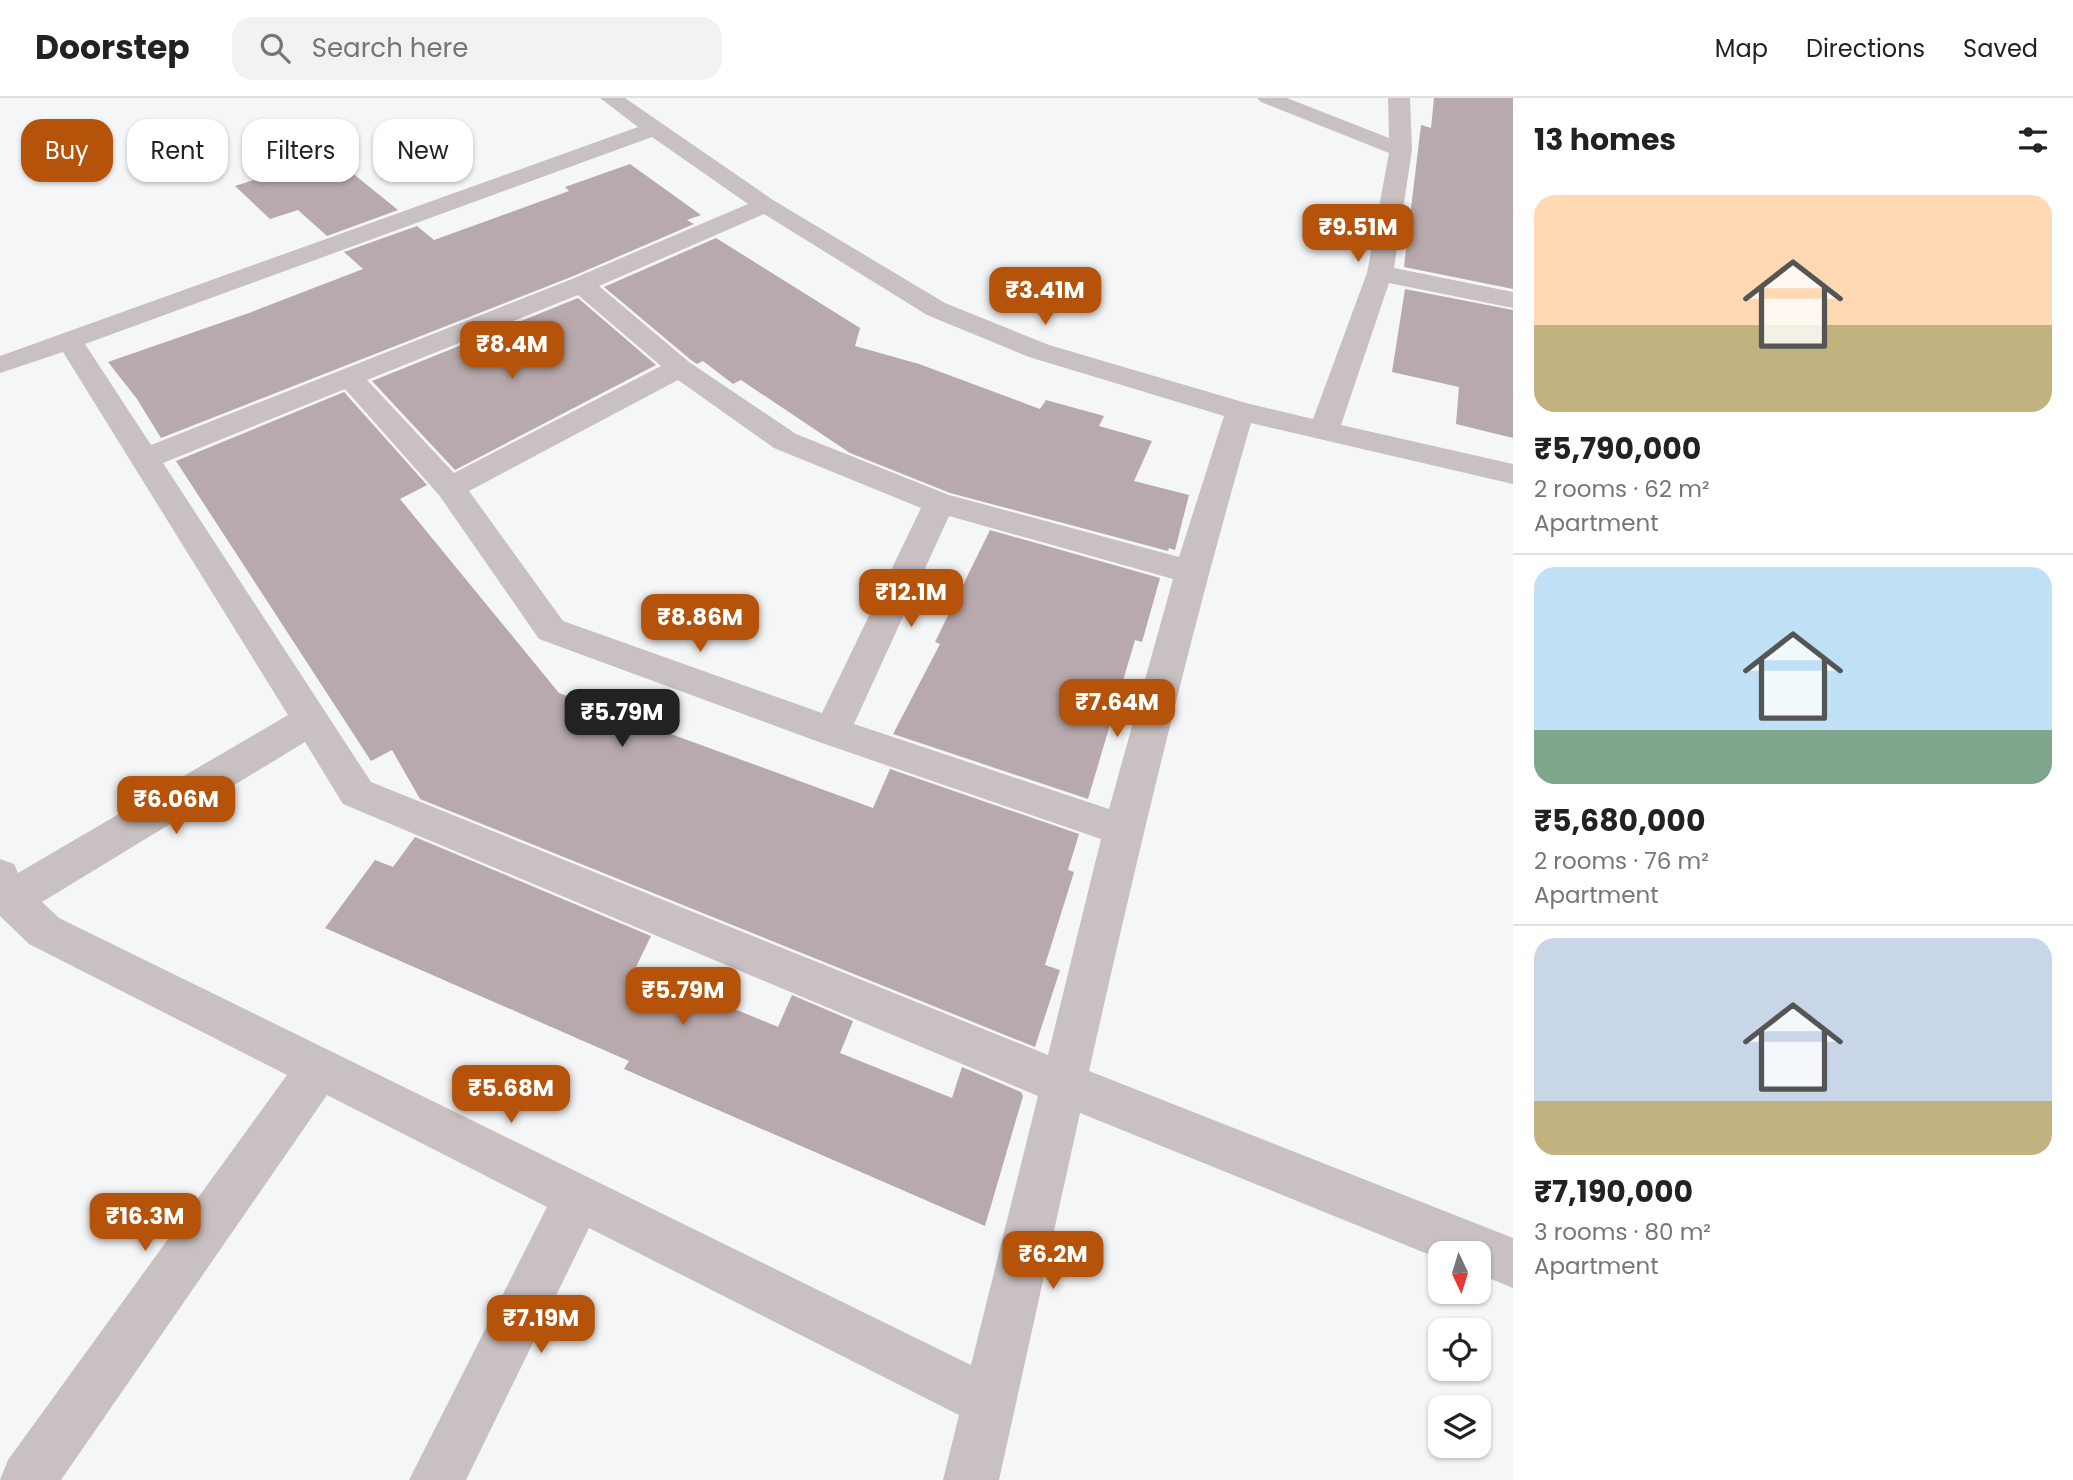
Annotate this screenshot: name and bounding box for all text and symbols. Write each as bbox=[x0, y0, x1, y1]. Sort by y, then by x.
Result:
search box bbox=[232, 17, 722, 80]
text: Doorstep bbox=[35, 24, 190, 71]
icon: search bbox=[256, 29, 294, 67]
text: Search here bbox=[312, 30, 468, 66]
text: Map bbox=[1715, 32, 1768, 65]
text: Directions bbox=[1806, 32, 1925, 65]
text: Saved bbox=[1963, 32, 2038, 65]
text: 13 homes bbox=[1534, 118, 1676, 161]
chip: Buy bbox=[21, 119, 113, 182]
chip: Rent bbox=[127, 119, 228, 182]
chip: Filters bbox=[242, 119, 359, 182]
chip: New bbox=[373, 119, 473, 182]
icon: filters bbox=[2014, 121, 2052, 159]
pin: ₹9.51M bbox=[1301, 204, 1415, 264]
text: ₹9.51M bbox=[1318, 211, 1398, 243]
icon: home bbox=[1730, 241, 1856, 367]
pin: ₹3.41M bbox=[988, 268, 1102, 327]
text: ₹3.41M bbox=[1005, 274, 1085, 306]
pin: ₹8.4M bbox=[463, 322, 561, 381]
text: ₹8.4M bbox=[476, 328, 548, 360]
text: ₹5,790,000 bbox=[1534, 427, 1701, 470]
text: 2 rooms · 62 m² bbox=[1534, 473, 1710, 505]
text: Apartment bbox=[1534, 507, 1659, 539]
pin: ₹12.1M bbox=[854, 570, 968, 629]
text: ₹12.1M bbox=[875, 576, 947, 608]
pin: ₹8.86M bbox=[643, 594, 757, 654]
text: ₹8.86M bbox=[657, 601, 743, 633]
icon: home bbox=[1730, 613, 1856, 739]
pin: ₹7.64M bbox=[1060, 680, 1174, 739]
text: ₹7.64M bbox=[1075, 686, 1159, 718]
pin: ₹5.79M bbox=[565, 690, 679, 749]
text: ₹5.79M bbox=[581, 696, 663, 728]
pin: ₹6.06M bbox=[119, 776, 233, 836]
text: ₹6.06M bbox=[133, 783, 219, 815]
text: ₹5,680,000 bbox=[1534, 799, 1705, 842]
text: 2 rooms · 76 m² bbox=[1534, 845, 1709, 877]
text: Apartment bbox=[1534, 879, 1659, 911]
pin: ₹5.79M bbox=[626, 968, 740, 1027]
text: ₹5.79M bbox=[642, 974, 724, 1006]
icon: home bbox=[1730, 984, 1856, 1110]
pin: ₹5.68M bbox=[454, 1066, 568, 1125]
text: ₹5.68M bbox=[468, 1072, 554, 1104]
text: ₹7,190,000 bbox=[1534, 1170, 1693, 1213]
pin: ₹16.3M bbox=[88, 1194, 202, 1253]
text: ₹16.3M bbox=[106, 1200, 184, 1232]
text: 3 rooms · 80 m² bbox=[1534, 1216, 1711, 1248]
pin: ₹6.2M bbox=[1004, 1232, 1102, 1291]
text: ₹6.2M bbox=[1018, 1238, 1088, 1270]
north arrow bbox=[1428, 1241, 1491, 1304]
map controls bbox=[1428, 1241, 1491, 1458]
text: Apartment bbox=[1534, 1250, 1659, 1282]
pin: ₹7.19M bbox=[484, 1296, 598, 1355]
text: ₹7.19M bbox=[503, 1302, 579, 1334]
button: locate bbox=[1428, 1318, 1491, 1381]
button: layers bbox=[1428, 1395, 1491, 1458]

